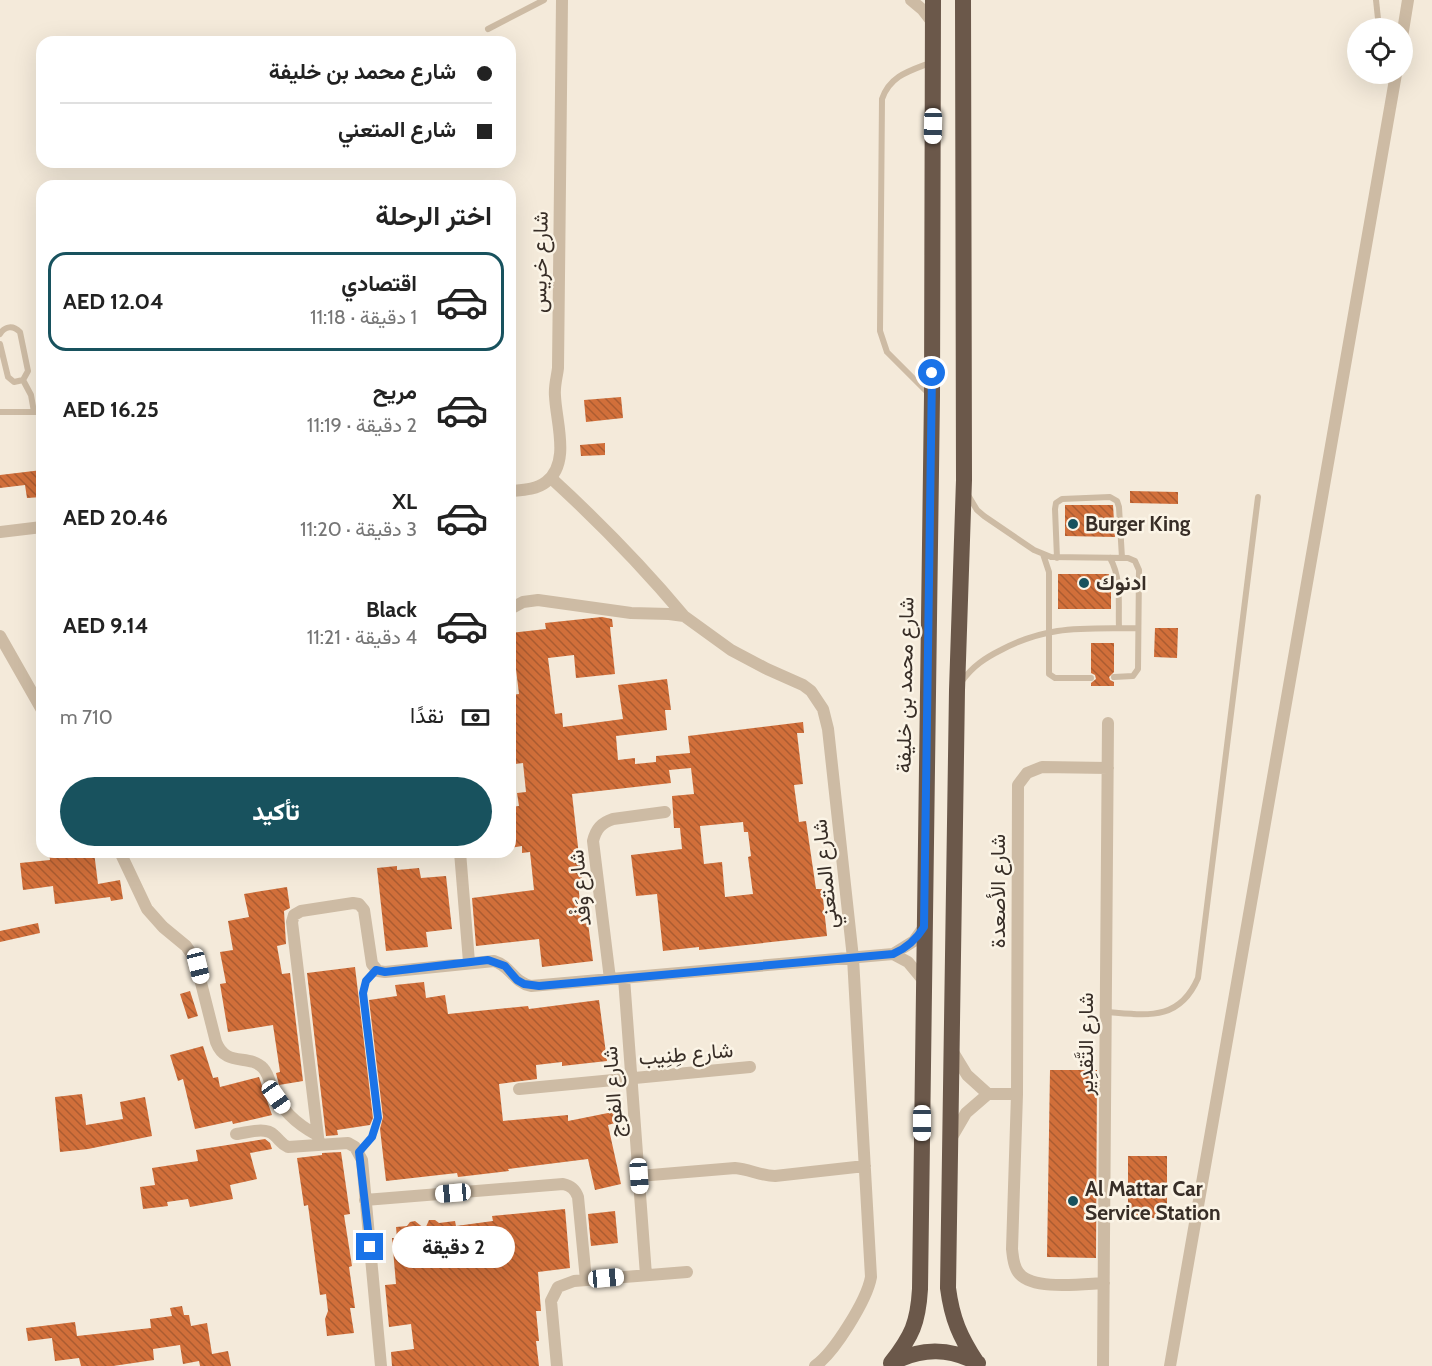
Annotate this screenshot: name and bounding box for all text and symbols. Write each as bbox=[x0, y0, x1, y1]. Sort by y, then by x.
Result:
map controls bbox=[1347, 18, 1413, 84]
button: locate bbox=[1347, 18, 1413, 84]
text: شارع محمد بن خليفة bbox=[269, 58, 456, 85]
car bbox=[924, 108, 942, 144]
text: شارع المتعني bbox=[338, 116, 456, 143]
text: اختر الرحلة bbox=[375, 199, 492, 232]
street label: شارع خريس bbox=[526, 211, 555, 313]
text: اقتصادي bbox=[341, 270, 417, 297]
icon: car bbox=[435, 275, 489, 329]
text: AED 12.04 bbox=[63, 288, 164, 315]
text: 1 دقيقة · 11:18 bbox=[310, 305, 417, 329]
route start bbox=[918, 359, 945, 386]
text: مريح bbox=[373, 378, 417, 405]
icon: car bbox=[435, 383, 489, 437]
text: AED 16.25 bbox=[63, 396, 159, 423]
text: 2 دقيقة · 11:19 bbox=[307, 413, 417, 437]
text: XL bbox=[392, 488, 417, 515]
icon: car bbox=[435, 491, 489, 545]
text: AED 20.46 bbox=[63, 504, 168, 531]
place label: Burger King bbox=[1085, 511, 1191, 536]
text: 3 دقيقة · 11:20 bbox=[300, 517, 417, 541]
marker: Burger King bbox=[1066, 517, 1080, 531]
place label: ادنوك bbox=[1096, 570, 1147, 596]
marker: ادنوك bbox=[1077, 576, 1091, 590]
text: Black bbox=[366, 596, 417, 623]
street label: شارع محمد بن خليفة bbox=[890, 597, 921, 773]
icon: car bbox=[435, 599, 489, 653]
text: AED 9.14 bbox=[63, 612, 148, 639]
text: 4 دقيقة · 11:21 bbox=[307, 625, 417, 649]
icon: cash bbox=[459, 701, 492, 734]
text: نقدًا bbox=[410, 702, 444, 729]
text: 710 m bbox=[60, 705, 113, 729]
button: تأكيد bbox=[60, 777, 492, 846]
street label: شارع المتعني bbox=[806, 817, 848, 930]
street label: شارع الأصعدة bbox=[985, 834, 1012, 948]
street label: شارع وَفْد bbox=[562, 848, 598, 928]
car bbox=[185, 946, 211, 986]
street label: شارع التَّقدِير bbox=[1073, 993, 1100, 1096]
street label: شارع طِنِيب bbox=[638, 1037, 734, 1072]
street label: شارع الفوج bbox=[597, 1045, 630, 1139]
car bbox=[258, 1077, 294, 1117]
car bbox=[913, 1105, 931, 1141]
car bbox=[629, 1157, 649, 1195]
place label: Al Mattar Car Service Station bbox=[1085, 1176, 1221, 1225]
car bbox=[434, 1182, 472, 1204]
marker: Al Mattar Car Service Station bbox=[1066, 1194, 1080, 1208]
callout: 2 دقيقة bbox=[391, 1226, 514, 1268]
route end bbox=[356, 1233, 383, 1260]
text: 2 دقيقة bbox=[422, 1235, 485, 1259]
car bbox=[587, 1267, 625, 1289]

